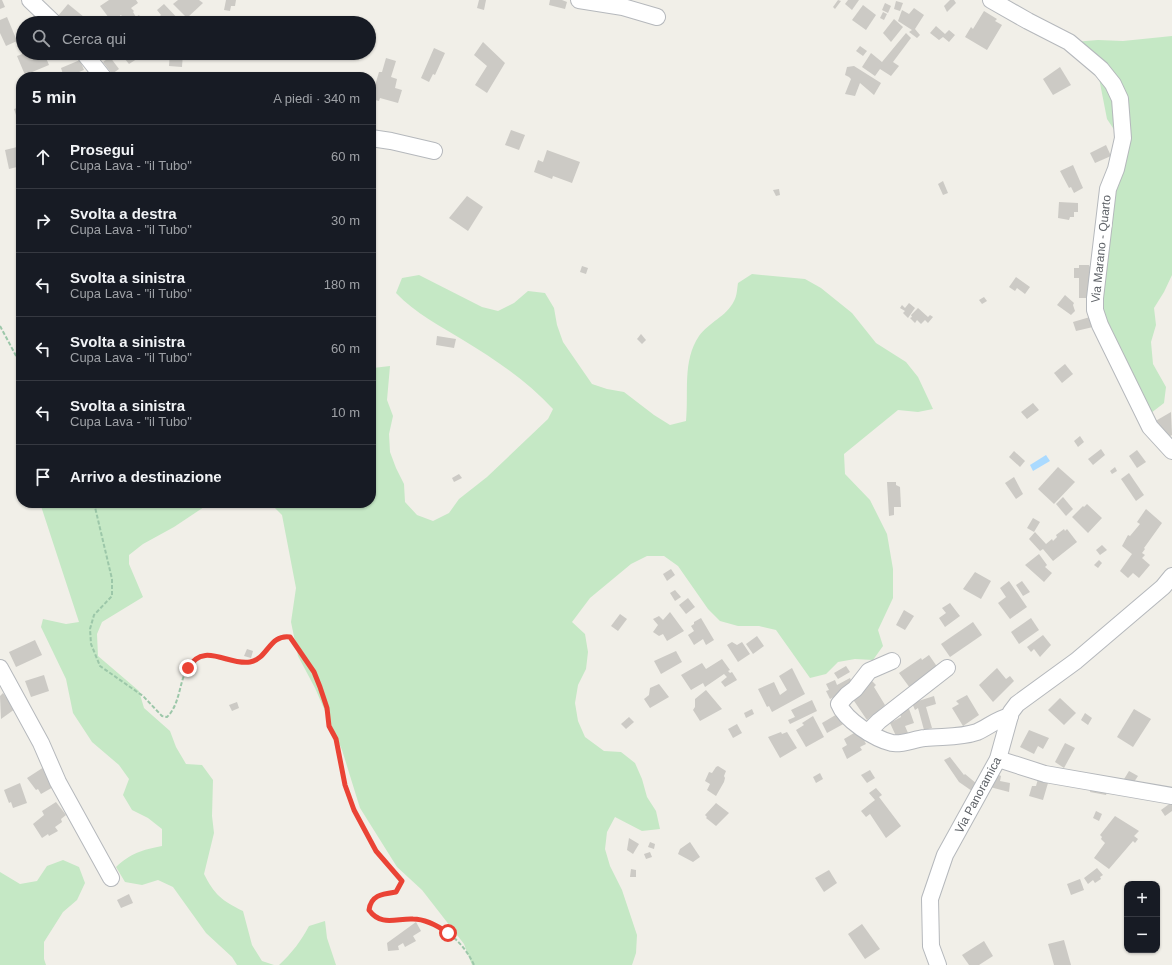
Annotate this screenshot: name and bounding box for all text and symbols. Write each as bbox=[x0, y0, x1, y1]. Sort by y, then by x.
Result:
search box bbox=[16, 16, 376, 60]
icon: search bbox=[30, 27, 52, 49]
text: Cerca qui bbox=[62, 30, 126, 47]
text: 5 min bbox=[32, 88, 76, 107]
text: A piedi · 340 m bbox=[273, 91, 360, 106]
text: Prosegui bbox=[70, 141, 134, 158]
icon: ahead bbox=[32, 146, 54, 168]
text: 60 m bbox=[331, 149, 360, 164]
text: Cupa Lava - "il Tubo" bbox=[70, 158, 192, 173]
street label: Via Marano - Quarto bbox=[1088, 194, 1114, 304]
text: Svolta a destra bbox=[70, 205, 177, 222]
icon: right bbox=[32, 210, 54, 232]
text: 30 m bbox=[331, 213, 360, 228]
text: Cupa Lava - "il Tubo" bbox=[70, 222, 192, 237]
text: Svolta a sinistra bbox=[70, 269, 185, 286]
icon: left bbox=[32, 274, 54, 296]
text: 180 m bbox=[324, 277, 360, 292]
text: Cupa Lava - "il Tubo" bbox=[70, 286, 192, 301]
text: Svolta a sinistra bbox=[70, 333, 185, 350]
icon: left bbox=[32, 338, 54, 360]
text: 60 m bbox=[331, 341, 360, 356]
text: Cupa Lava - "il Tubo" bbox=[70, 350, 192, 365]
text: Svolta a sinistra bbox=[70, 397, 185, 414]
icon: left bbox=[32, 402, 54, 424]
text: 10 m bbox=[331, 405, 360, 420]
text: Cupa Lava - "il Tubo" bbox=[70, 414, 192, 429]
icon: arrive bbox=[32, 466, 54, 488]
text: Arrivo a destinazione bbox=[70, 468, 222, 485]
route end bbox=[179, 659, 197, 677]
street label: Via Panoramica bbox=[952, 754, 1004, 836]
map controls bbox=[1124, 881, 1160, 953]
button: + bbox=[1124, 881, 1160, 917]
button: − bbox=[1124, 917, 1160, 953]
route start bbox=[439, 924, 457, 942]

